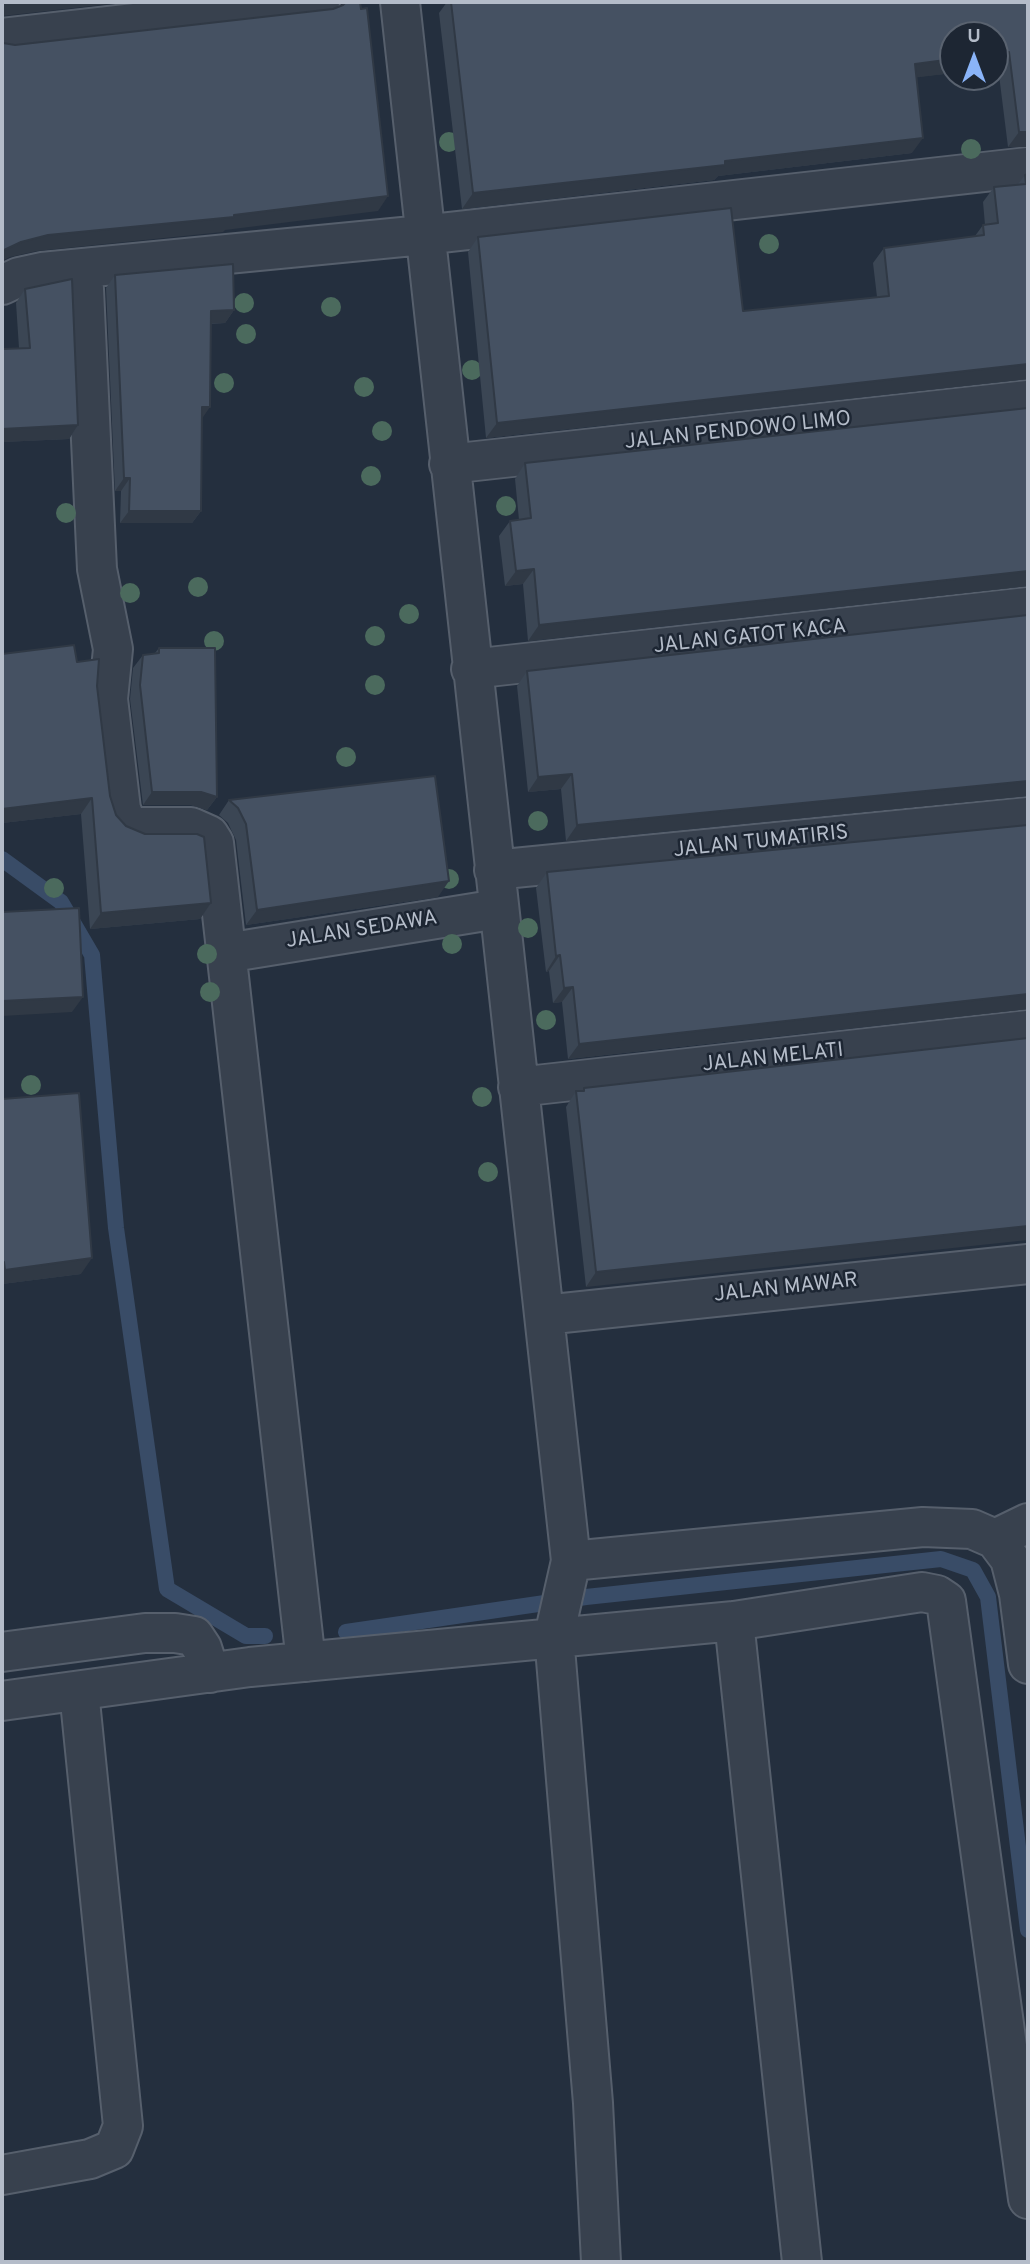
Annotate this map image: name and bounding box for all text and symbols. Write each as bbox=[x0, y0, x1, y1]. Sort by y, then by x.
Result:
north arrow bbox=[939, 21, 1009, 91]
text: U bbox=[967, 25, 981, 49]
street label: JALAN PENDOWO LIMO bbox=[624, 408, 852, 456]
street label: JALAN GATOT KACA bbox=[652, 615, 848, 661]
street label: JALAN TUMATIRIS bbox=[672, 821, 850, 865]
street label: JALAN SEDAWA bbox=[285, 907, 439, 955]
street label: JALAN MELATI bbox=[701, 1039, 845, 1079]
street label: JALAN MAWAR bbox=[713, 1269, 859, 1309]

